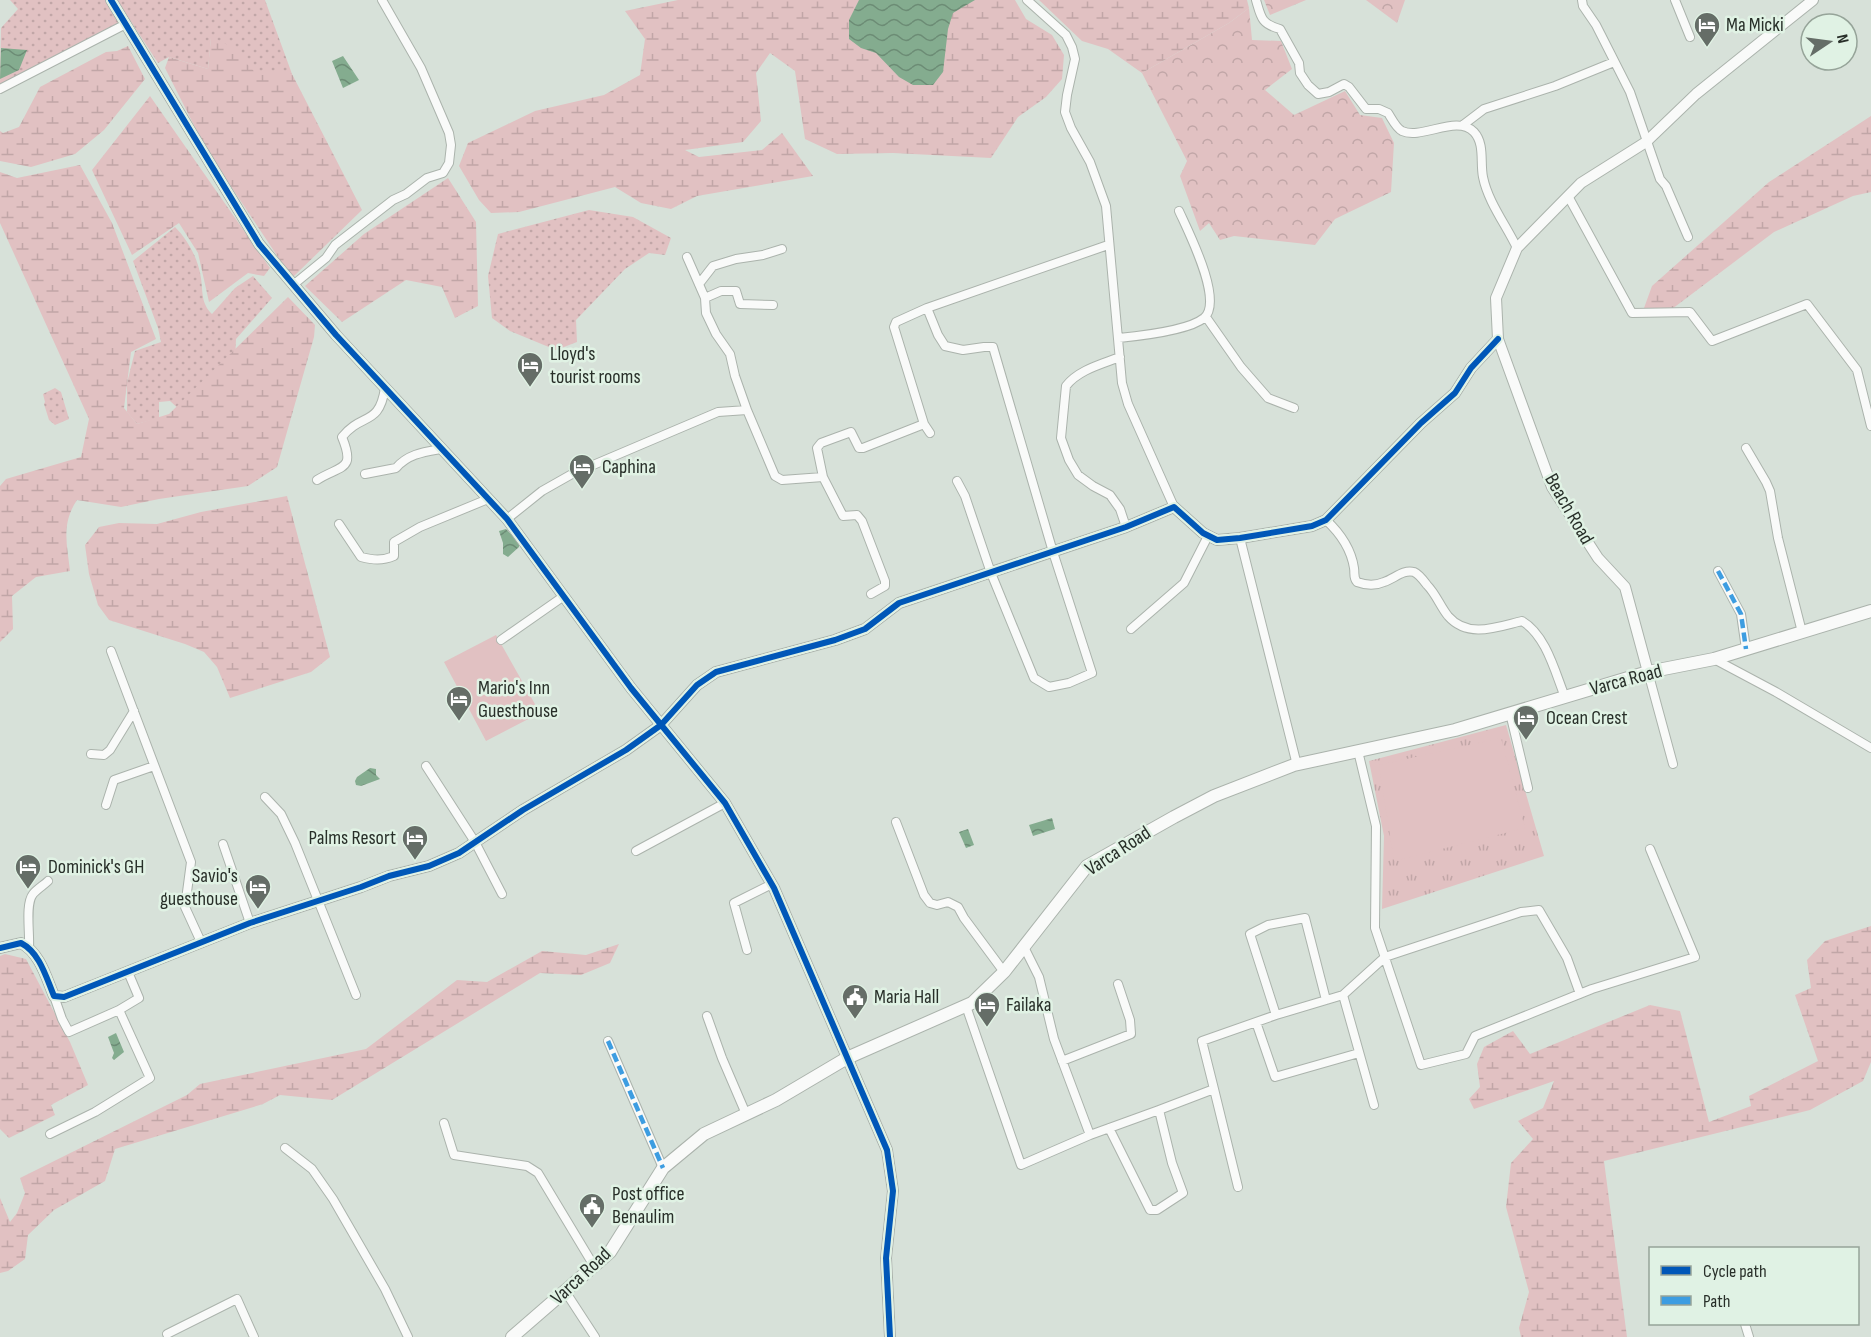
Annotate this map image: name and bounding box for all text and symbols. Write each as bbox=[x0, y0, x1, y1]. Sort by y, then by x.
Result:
hotel icon: Ma Micki bbox=[1692, 10, 1722, 48]
north arrow bbox=[1799, 12, 1859, 72]
place label: Ma Micki bbox=[1726, 13, 1784, 37]
text: N bbox=[1832, 33, 1852, 45]
place label: Lloyd's tourist rooms bbox=[550, 342, 641, 389]
hotel icon: Lloyd's tourist rooms bbox=[515, 350, 545, 388]
hotel icon: Caphina bbox=[567, 452, 597, 490]
place label: Caphina bbox=[602, 455, 656, 479]
street label: Beach Road bbox=[1539, 469, 1599, 549]
street label: Varca Road bbox=[1587, 659, 1665, 701]
place label: Mario's Inn Guesthouse bbox=[478, 676, 558, 723]
hotel icon: Mario's Inn Guesthouse bbox=[444, 684, 474, 722]
hotel icon: Ocean Crest bbox=[1511, 703, 1541, 741]
place label: Ocean Crest bbox=[1546, 706, 1628, 730]
street label: Varca Road bbox=[1081, 821, 1155, 881]
hotel icon: Palms Resort bbox=[400, 823, 430, 861]
place label: Palms Resort bbox=[309, 826, 396, 850]
hotel icon: Dominick's GH bbox=[13, 852, 43, 890]
place label: Dominick's GH bbox=[48, 855, 144, 879]
place label: Savio's guesthouse bbox=[160, 864, 238, 911]
hotel icon: Savio's guesthouse bbox=[243, 872, 273, 910]
public building icon: Maria Hall bbox=[840, 982, 870, 1020]
place label: Maria Hall bbox=[874, 985, 939, 1009]
hotel icon: Failaka bbox=[972, 990, 1002, 1028]
place label: Failaka bbox=[1006, 993, 1051, 1017]
place label: Post office Benaulim bbox=[612, 1182, 685, 1229]
public building icon: Post office Benaulim bbox=[577, 1191, 607, 1229]
street label: Varca Road bbox=[546, 1242, 616, 1310]
legend bbox=[1649, 1247, 1859, 1325]
text: Cycle path bbox=[1703, 1261, 1767, 1282]
text: Path bbox=[1703, 1291, 1731, 1312]

